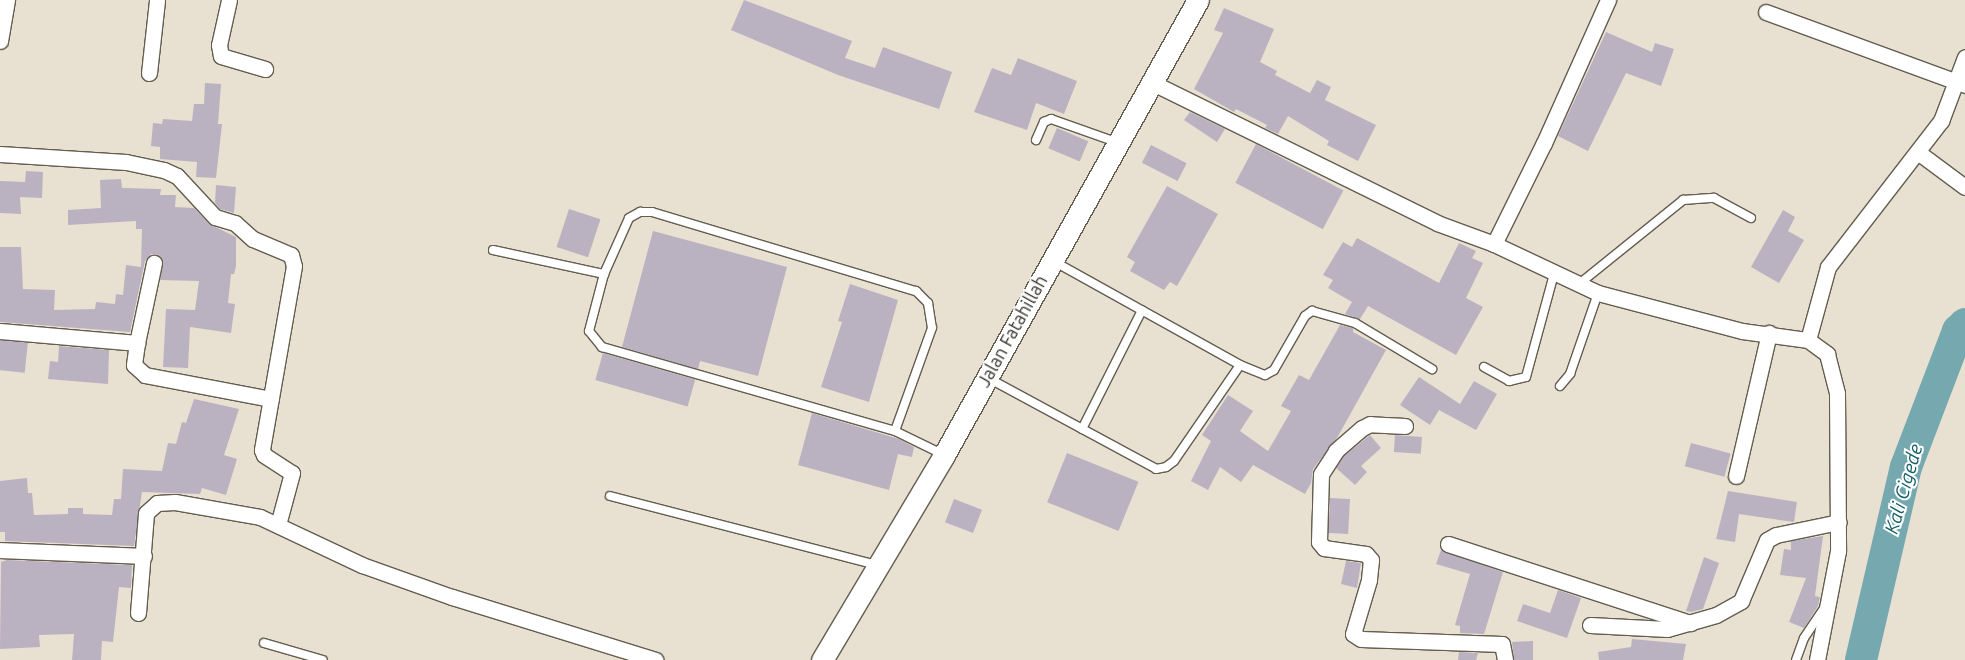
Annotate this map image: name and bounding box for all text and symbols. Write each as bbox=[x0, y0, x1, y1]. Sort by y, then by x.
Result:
street label: Jalan Fatahillah bbox=[972, 271, 1052, 391]
water label: Kali Cigede bbox=[1880, 441, 1928, 537]

